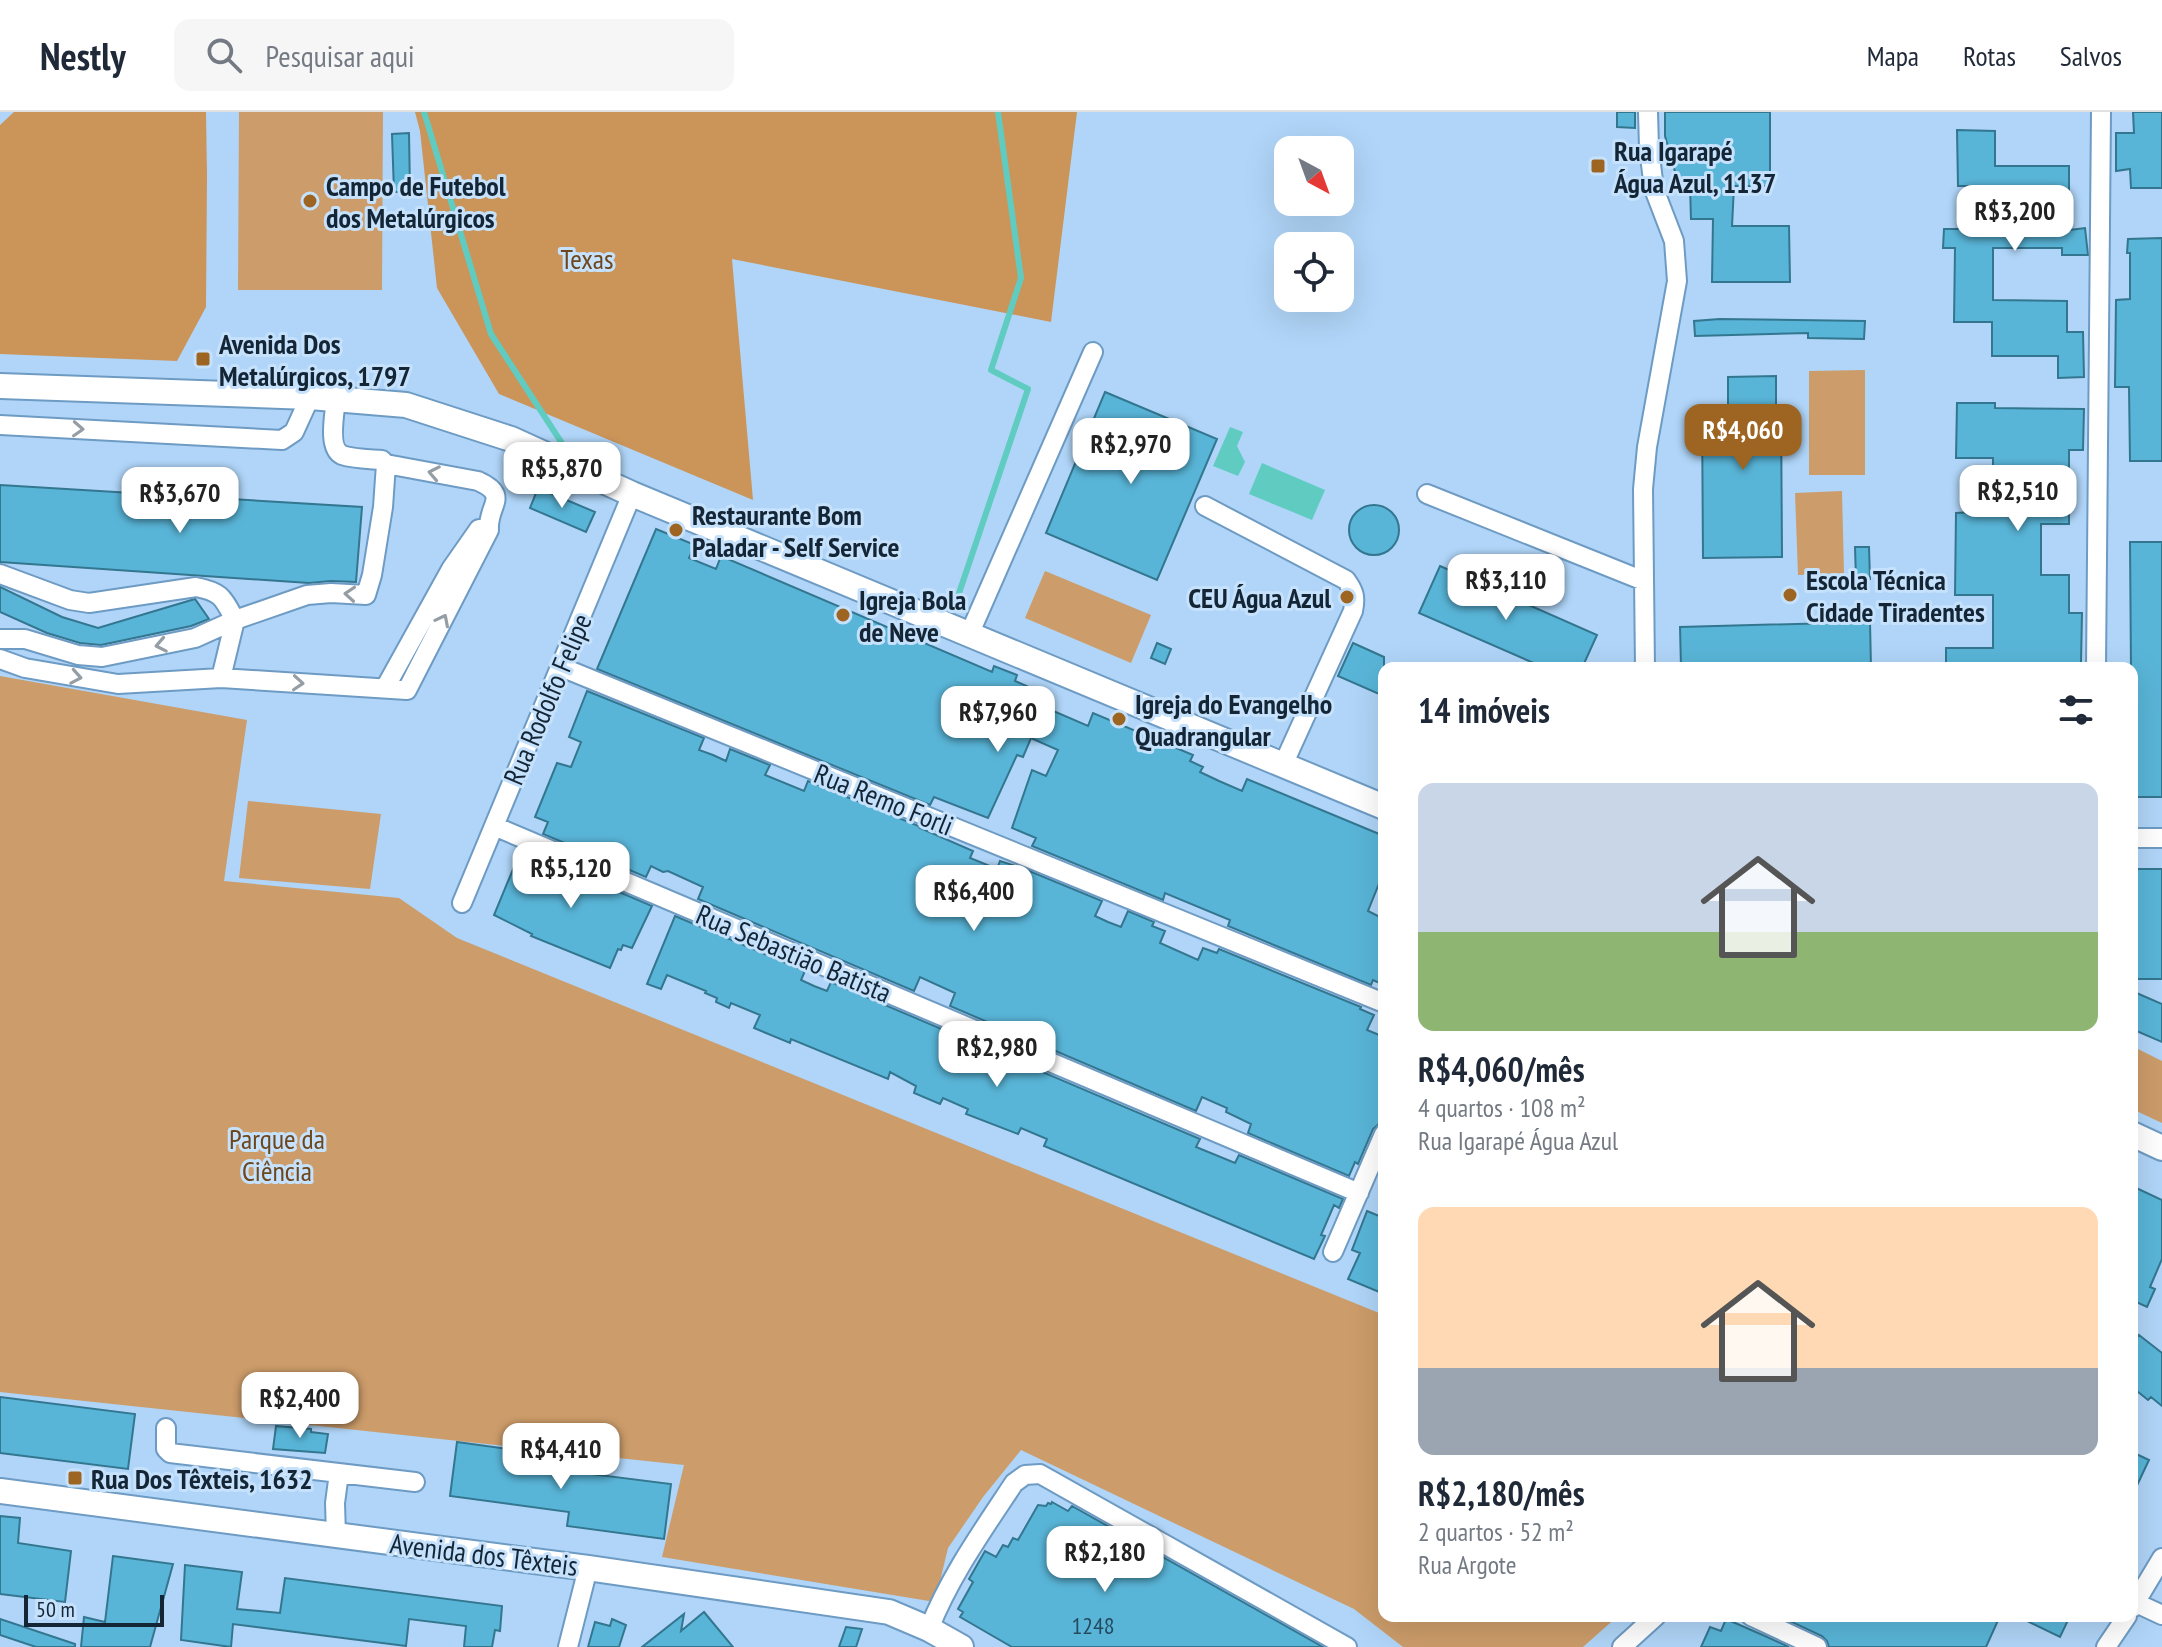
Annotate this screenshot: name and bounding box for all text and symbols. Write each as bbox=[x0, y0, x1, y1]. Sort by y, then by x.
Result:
search box bbox=[174, 19, 734, 91]
text: Nestly bbox=[40, 31, 126, 80]
icon: search bbox=[202, 33, 246, 77]
text: Pesquisar aqui bbox=[266, 36, 414, 75]
text: Mapa bbox=[1867, 37, 1919, 74]
text: Rotas bbox=[1963, 37, 2016, 74]
text: Salvos bbox=[2060, 37, 2122, 74]
place label: Rua Igarapé Água Azul, 1137 bbox=[1613, 132, 1776, 201]
north arrow bbox=[1274, 136, 1354, 216]
map controls bbox=[1274, 136, 1354, 312]
marker: Rua Igarapé Água Azul, 1137 bbox=[1589, 157, 1607, 175]
place label: Campo de Futebol dos Metalúrgicos bbox=[326, 167, 506, 236]
pin: R$3,200 bbox=[1941, 185, 2089, 253]
marker: Campo de Futebol dos Metalúrgicos bbox=[301, 192, 319, 210]
text: R$3,200 bbox=[1975, 194, 2055, 227]
button: locate bbox=[1274, 232, 1354, 312]
park label: Texas bbox=[561, 240, 613, 277]
place label: Avenida Dos Metalúrgicos, 1797 bbox=[218, 325, 411, 394]
marker: Avenida Dos Metalúrgicos, 1797 bbox=[194, 350, 212, 368]
pin: R$4,060 bbox=[1669, 404, 1817, 472]
text: R$4,060 bbox=[1703, 413, 1783, 446]
pin: R$2,970 bbox=[1057, 418, 1205, 486]
one-way arrow bbox=[72, 421, 85, 438]
text: R$2,970 bbox=[1091, 427, 1171, 460]
pin: R$5,870 bbox=[488, 442, 636, 510]
text: R$5,870 bbox=[522, 451, 602, 484]
one-way arrow bbox=[427, 465, 441, 482]
pin: R$2,510 bbox=[1944, 465, 2092, 533]
pin: R$3,670 bbox=[106, 467, 254, 535]
text: R$2,510 bbox=[1978, 474, 2058, 507]
text: R$3,670 bbox=[140, 476, 220, 509]
place label: Restaurante Bom Paladar - Self Service bbox=[692, 496, 899, 565]
marker: Restaurante Bom Paladar - Self Service bbox=[667, 521, 685, 539]
pin: R$3,110 bbox=[1432, 554, 1580, 622]
place label: Escola Técnica Cidade Tiradentes bbox=[1806, 561, 1985, 630]
text: R$3,110 bbox=[1466, 563, 1546, 596]
place label: CEU Água Azul bbox=[1188, 579, 1331, 616]
place label: Igreja Bola de Neve bbox=[859, 581, 966, 650]
one-way arrow bbox=[343, 586, 356, 603]
marker: Escola Técnica Cidade Tiradentes bbox=[1781, 586, 1799, 604]
marker: CEU Água Azul bbox=[1338, 588, 1356, 606]
marker: Igreja Bola de Neve bbox=[834, 606, 852, 624]
street label: Rua Rodolfo Felipe bbox=[494, 608, 600, 790]
one-way arrow bbox=[433, 614, 448, 629]
one-way arrow bbox=[155, 636, 169, 653]
one-way arrow bbox=[69, 668, 83, 685]
one-way arrow bbox=[292, 674, 305, 691]
place label: Igreja do Evangelho Quadrangular bbox=[1135, 685, 1332, 754]
pin: R$7,960 bbox=[924, 686, 1072, 754]
text: 14 imóveis bbox=[1418, 688, 1550, 732]
icon: filters bbox=[2054, 688, 2098, 732]
text: R$7,960 bbox=[959, 695, 1037, 728]
marker: Igreja do Evangelho Quadrangular bbox=[1110, 710, 1128, 728]
street label: Rua Remo Forli bbox=[809, 754, 959, 844]
icon: home bbox=[1686, 835, 1830, 979]
pin: R$5,120 bbox=[497, 842, 645, 910]
text: R$5,120 bbox=[531, 851, 611, 884]
pin: R$6,400 bbox=[900, 865, 1048, 933]
text: R$6,400 bbox=[934, 874, 1014, 907]
street label: Rua Sebastião Batista bbox=[691, 895, 897, 1011]
pin: R$2,980 bbox=[923, 1021, 1071, 1089]
text: R$2,980 bbox=[957, 1030, 1037, 1063]
text: R$4,060/mês bbox=[1418, 1047, 1585, 1091]
text: 4 quartos · 108 m² bbox=[1418, 1091, 1586, 1124]
park label: Parque da Ciência bbox=[229, 1120, 325, 1189]
text: Rua Igarapé Água Azul bbox=[1418, 1124, 1618, 1157]
icon: home bbox=[1686, 1259, 1830, 1403]
pin: R$2,400 bbox=[226, 1372, 374, 1440]
text: R$2,400 bbox=[260, 1381, 340, 1414]
pin: R$4,410 bbox=[487, 1423, 635, 1491]
text: R$4,410 bbox=[521, 1432, 601, 1465]
place label: Rua Dos Têxteis, 1632 bbox=[91, 1460, 313, 1497]
marker: Rua Dos Têxteis, 1632 bbox=[66, 1469, 84, 1487]
text: R$2,180/mês bbox=[1418, 1471, 1585, 1515]
text: 2 quartos · 52 m² bbox=[1418, 1515, 1574, 1548]
street label: Avenida dos Têxteis bbox=[388, 1524, 580, 1584]
pin: R$2,180 bbox=[1031, 1526, 1179, 1594]
text: R$2,180 bbox=[1065, 1535, 1145, 1568]
text: Rua Argote bbox=[1418, 1548, 1517, 1581]
scale bar bbox=[24, 1591, 164, 1627]
text: 50 m bbox=[36, 1595, 75, 1623]
house number: 1248 bbox=[1071, 1610, 1115, 1641]

